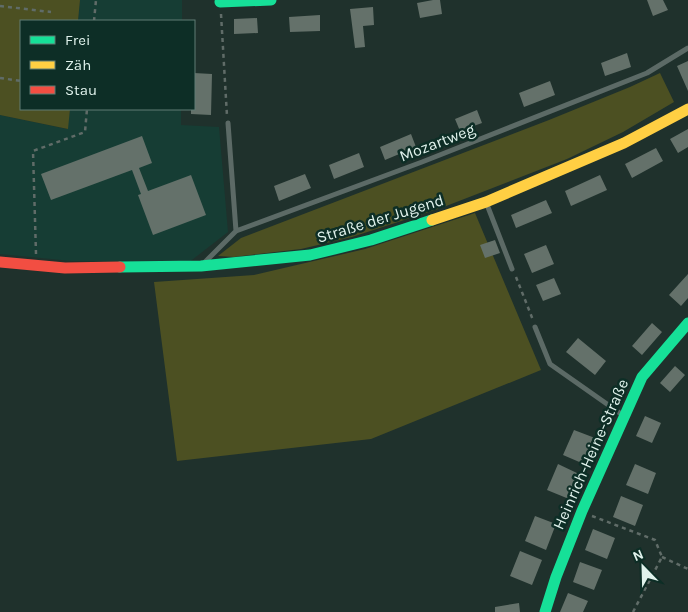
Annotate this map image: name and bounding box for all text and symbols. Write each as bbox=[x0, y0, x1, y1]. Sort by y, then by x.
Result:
legend bbox=[20, 20, 195, 110]
text: Frei bbox=[65, 31, 90, 49]
text: Zäh bbox=[65, 56, 91, 74]
text: Stau bbox=[65, 81, 97, 99]
street label: Mozartweg bbox=[397, 119, 478, 166]
street label: Straße der Jugend bbox=[314, 190, 446, 247]
street label: Heinrich-Heine-Straße bbox=[549, 376, 632, 532]
north arrow bbox=[618, 542, 668, 592]
text: N bbox=[630, 546, 646, 565]

